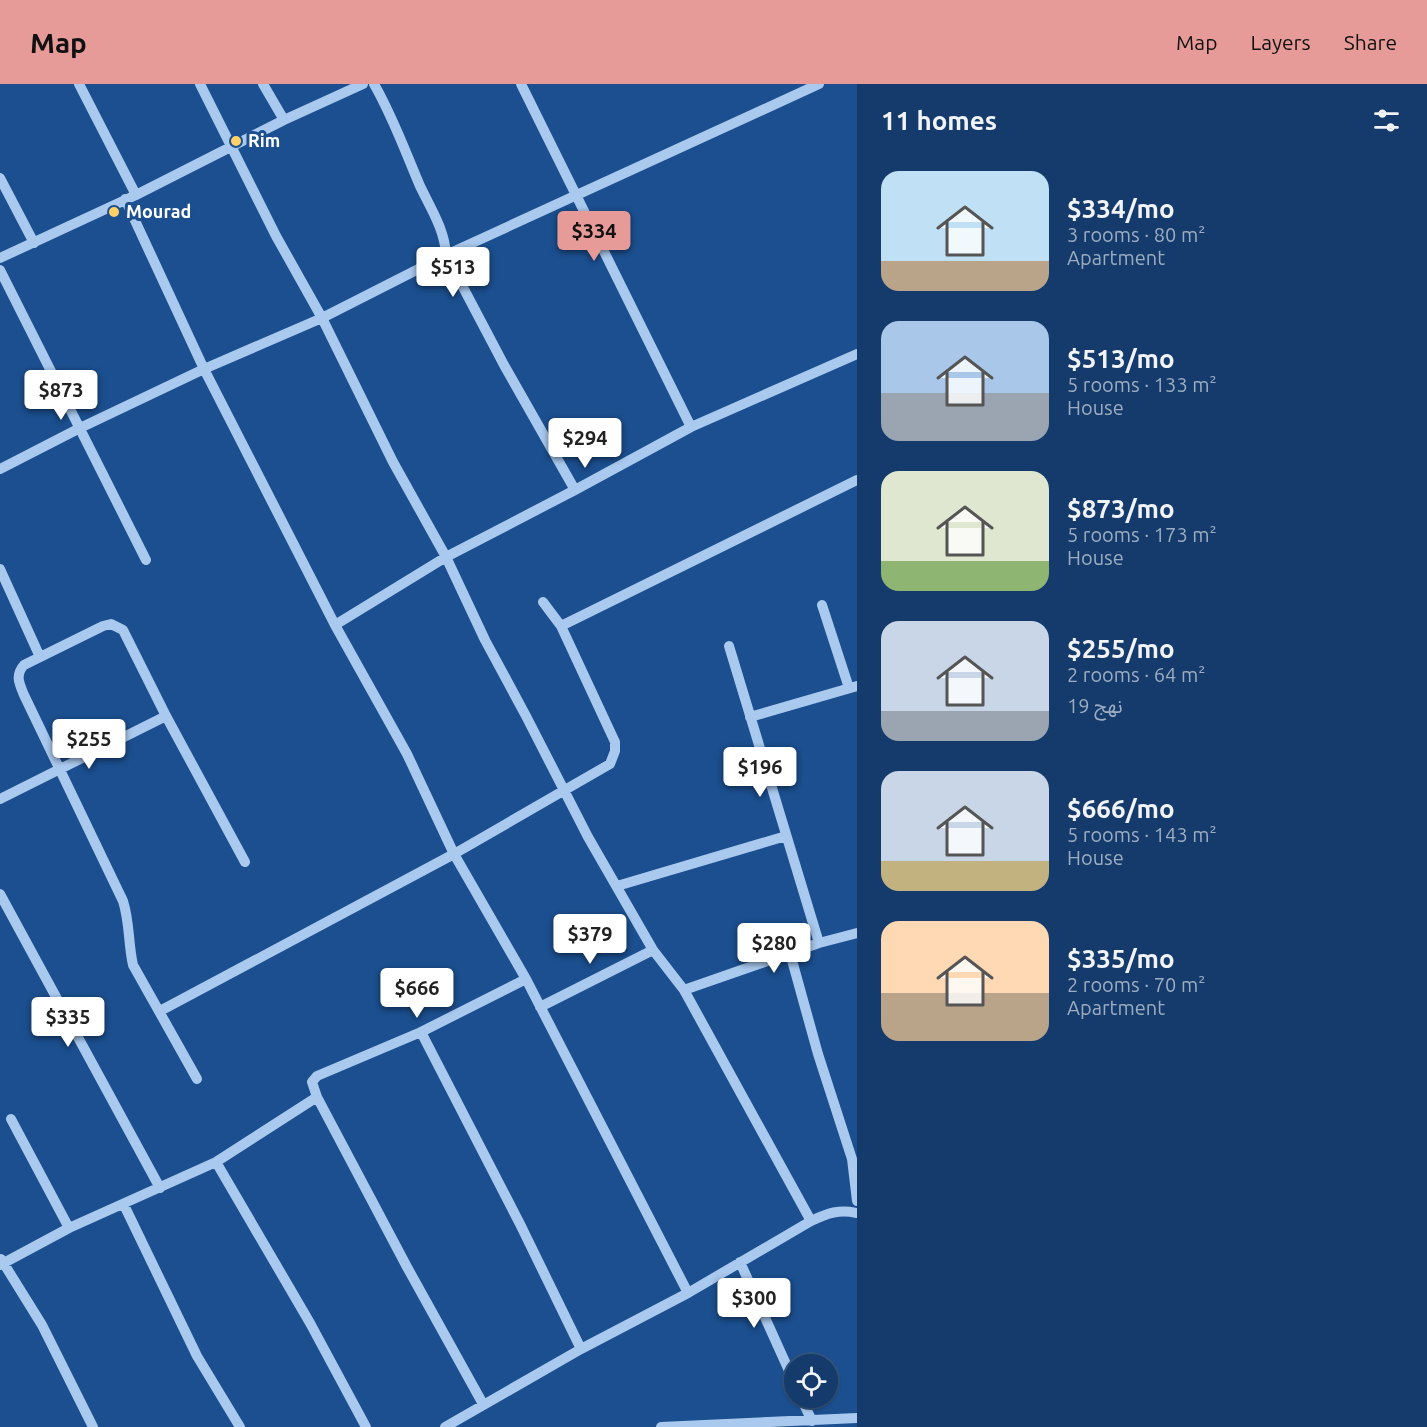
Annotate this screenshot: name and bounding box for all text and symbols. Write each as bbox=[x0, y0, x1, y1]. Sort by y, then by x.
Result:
text: Map bbox=[30, 27, 87, 58]
text: Map bbox=[1176, 30, 1217, 54]
text: Layers bbox=[1250, 30, 1311, 54]
text: Share bbox=[1344, 30, 1397, 54]
icon: filters bbox=[1370, 104, 1403, 137]
text: 11 homes bbox=[881, 106, 997, 135]
place label: Rim bbox=[248, 130, 280, 150]
marker: Rim bbox=[229, 134, 243, 148]
text: $334/mo bbox=[1067, 194, 1175, 223]
icon: home bbox=[929, 195, 1001, 267]
place label: Mourad bbox=[126, 201, 191, 221]
marker: Mourad bbox=[107, 205, 121, 219]
pin: $334 bbox=[558, 211, 630, 262]
text: $334 bbox=[571, 219, 617, 242]
text: 3 rooms · 80 m² bbox=[1067, 223, 1205, 246]
text: Apartment bbox=[1067, 246, 1165, 269]
pin: $513 bbox=[417, 247, 489, 298]
text: $513 bbox=[430, 255, 476, 278]
text: $513/mo bbox=[1067, 344, 1175, 373]
icon: home bbox=[929, 345, 1001, 417]
pin: $873 bbox=[25, 370, 97, 421]
text: 5 rooms · 133 m² bbox=[1067, 373, 1217, 396]
text: $873 bbox=[38, 378, 84, 401]
text: House bbox=[1067, 396, 1124, 419]
pin: $294 bbox=[549, 418, 621, 469]
text: $294 bbox=[562, 426, 608, 449]
text: $873/mo bbox=[1067, 494, 1175, 523]
icon: home bbox=[929, 495, 1001, 567]
text: 5 rooms · 173 m² bbox=[1067, 523, 1217, 546]
text: House bbox=[1067, 546, 1124, 569]
text: $255/mo bbox=[1067, 634, 1175, 663]
icon: home bbox=[929, 645, 1001, 717]
text: 2 rooms · 64 m² bbox=[1067, 663, 1205, 686]
text: نهج 19 bbox=[1067, 694, 1123, 717]
pin: $255 bbox=[53, 719, 125, 770]
text: $255 bbox=[66, 727, 112, 750]
pin: $196 bbox=[724, 747, 796, 798]
text: $196 bbox=[737, 755, 783, 778]
text: $666/mo bbox=[1067, 794, 1175, 823]
icon: home bbox=[929, 795, 1001, 867]
text: 5 rooms · 143 m² bbox=[1067, 823, 1217, 846]
text: House bbox=[1067, 846, 1124, 869]
pin: $379 bbox=[554, 914, 626, 965]
text: $379 bbox=[567, 922, 613, 945]
pin: $280 bbox=[738, 923, 810, 974]
text: $280 bbox=[751, 931, 797, 954]
text: $335/mo bbox=[1067, 944, 1175, 973]
icon: home bbox=[929, 945, 1001, 1017]
pin: $666 bbox=[381, 968, 453, 1019]
text: 2 rooms · 70 m² bbox=[1067, 973, 1205, 996]
text: $666 bbox=[394, 976, 440, 999]
text: Apartment bbox=[1067, 996, 1165, 1019]
pin: $335 bbox=[32, 997, 104, 1048]
text: $335 bbox=[45, 1005, 91, 1028]
pin: $300 bbox=[718, 1278, 790, 1329]
text: $300 bbox=[731, 1286, 777, 1309]
map controls bbox=[784, 1354, 838, 1408]
button: locate bbox=[784, 1354, 838, 1408]

